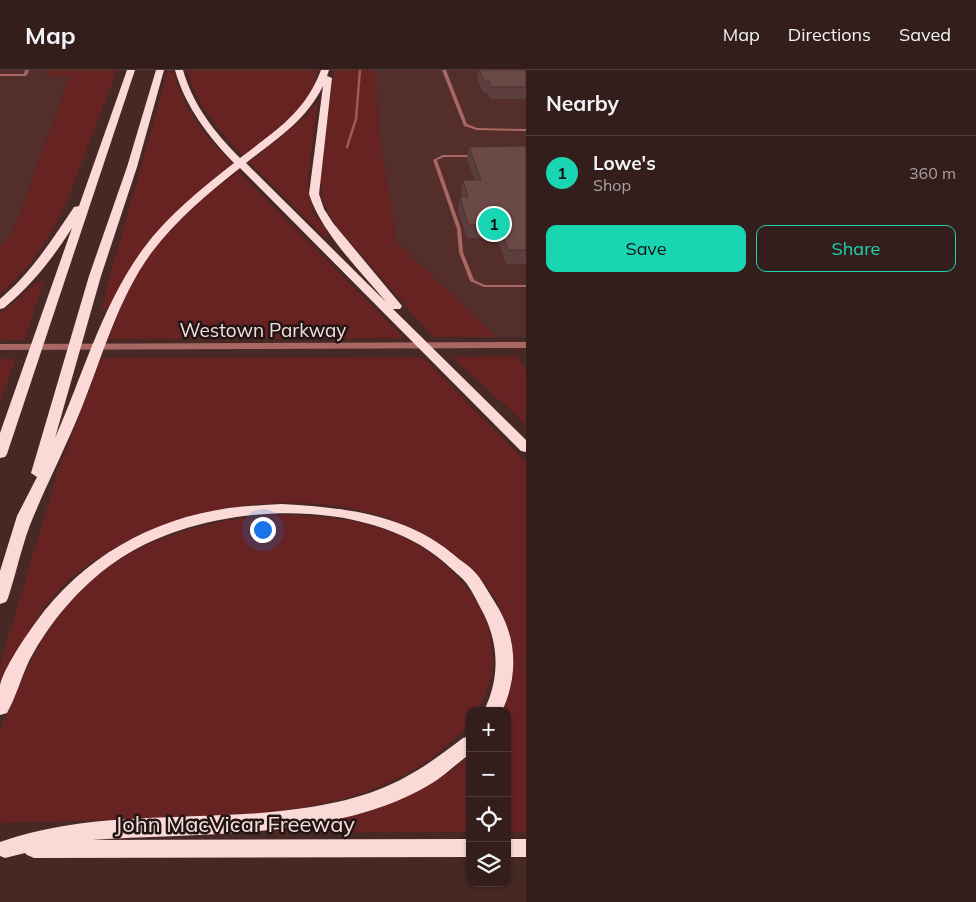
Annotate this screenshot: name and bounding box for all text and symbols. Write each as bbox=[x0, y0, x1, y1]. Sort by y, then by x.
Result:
text: Map bbox=[25, 20, 76, 50]
text: Map bbox=[723, 23, 760, 46]
text: Directions bbox=[788, 23, 871, 46]
text: Saved bbox=[899, 23, 951, 46]
text: Nearby bbox=[546, 90, 619, 116]
text: Lowe's bbox=[593, 151, 656, 175]
text: 1 bbox=[557, 163, 567, 183]
text: 360 m bbox=[909, 163, 956, 183]
text: Shop bbox=[593, 175, 631, 195]
pin: 1 bbox=[478, 205, 510, 243]
button: Save bbox=[546, 225, 746, 272]
button: Share bbox=[756, 225, 956, 272]
street label: Westown Parkway bbox=[180, 318, 346, 342]
your location bbox=[250, 517, 276, 543]
map controls bbox=[466, 707, 511, 887]
button: + bbox=[466, 707, 511, 752]
button: − bbox=[466, 752, 511, 797]
button: locate bbox=[466, 797, 511, 842]
street label: John MacVicar Freeway bbox=[115, 810, 355, 838]
button: layers bbox=[466, 842, 511, 887]

